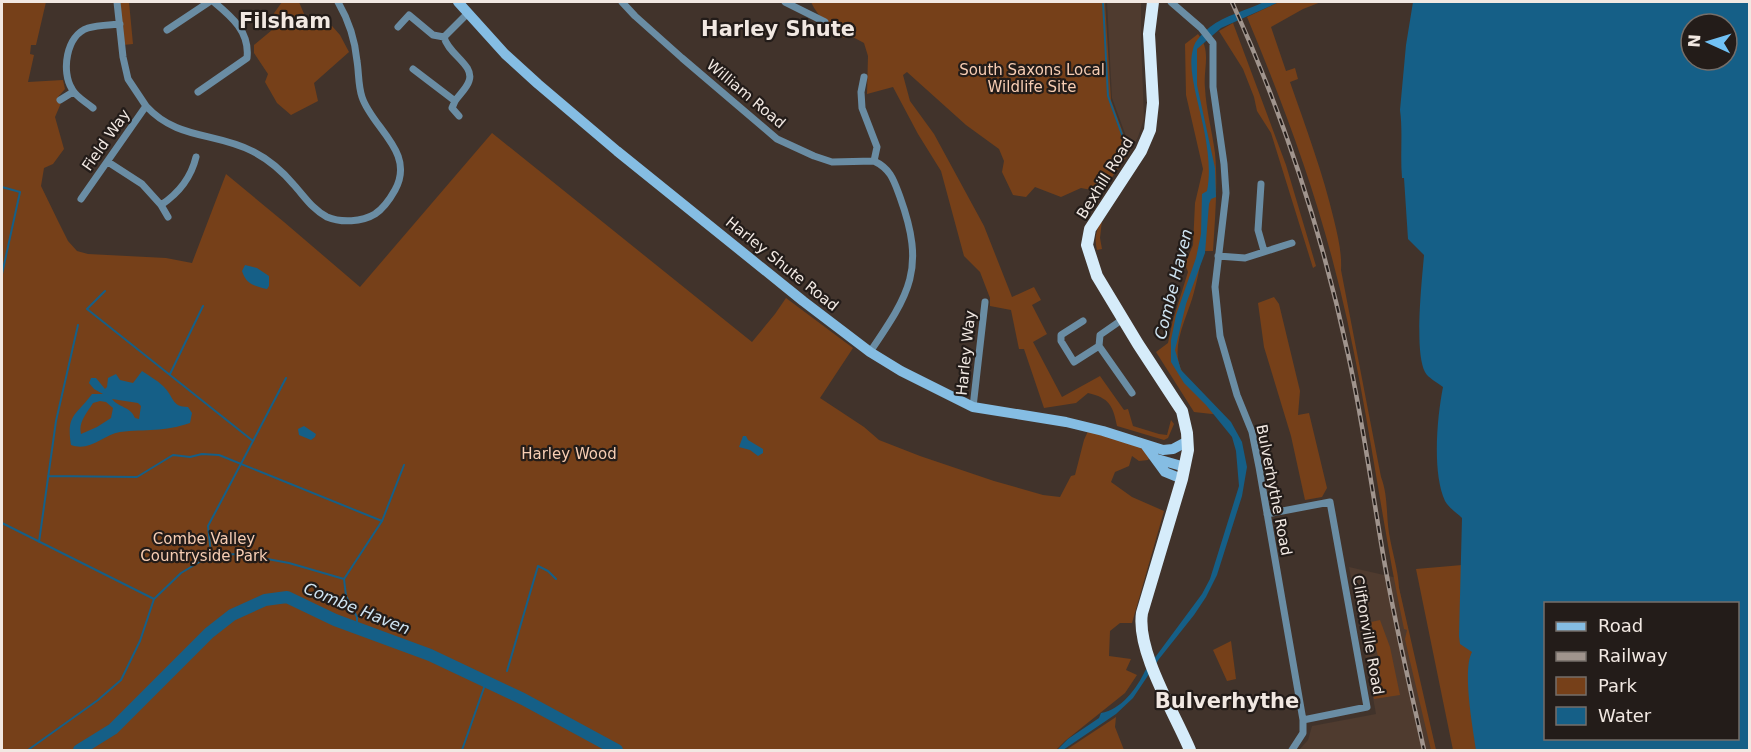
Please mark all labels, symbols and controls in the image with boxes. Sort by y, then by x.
district label: Filsham [239,9,331,33]
north arrow [1679,12,1739,72]
district label: Harley Shute [701,17,855,41]
text: N [1685,34,1704,48]
street label: William Road [703,56,789,132]
park label: South Saxons Local Wildlife Site [959,61,1105,96]
street label: Field Way [78,106,134,174]
street label: Bexhill Road [1073,134,1137,222]
street label: Harley Shute Road [722,213,842,315]
water label: Combe Haven [1151,227,1196,341]
street label: Harley Way [953,309,979,397]
street label: Bulverhythe Road [1252,423,1296,557]
park label: Harley Wood [521,445,617,463]
park label: Combe Valley Countryside Park [140,530,268,565]
street label: Cliftonville Road [1349,574,1387,696]
water label: Combe Haven [301,579,413,638]
legend [1544,602,1739,740]
text: Road [1598,615,1643,636]
text: Railway [1598,645,1668,666]
text: Park [1598,675,1637,696]
district label: Bulverhythe [1155,689,1299,713]
text: Water [1598,705,1652,726]

